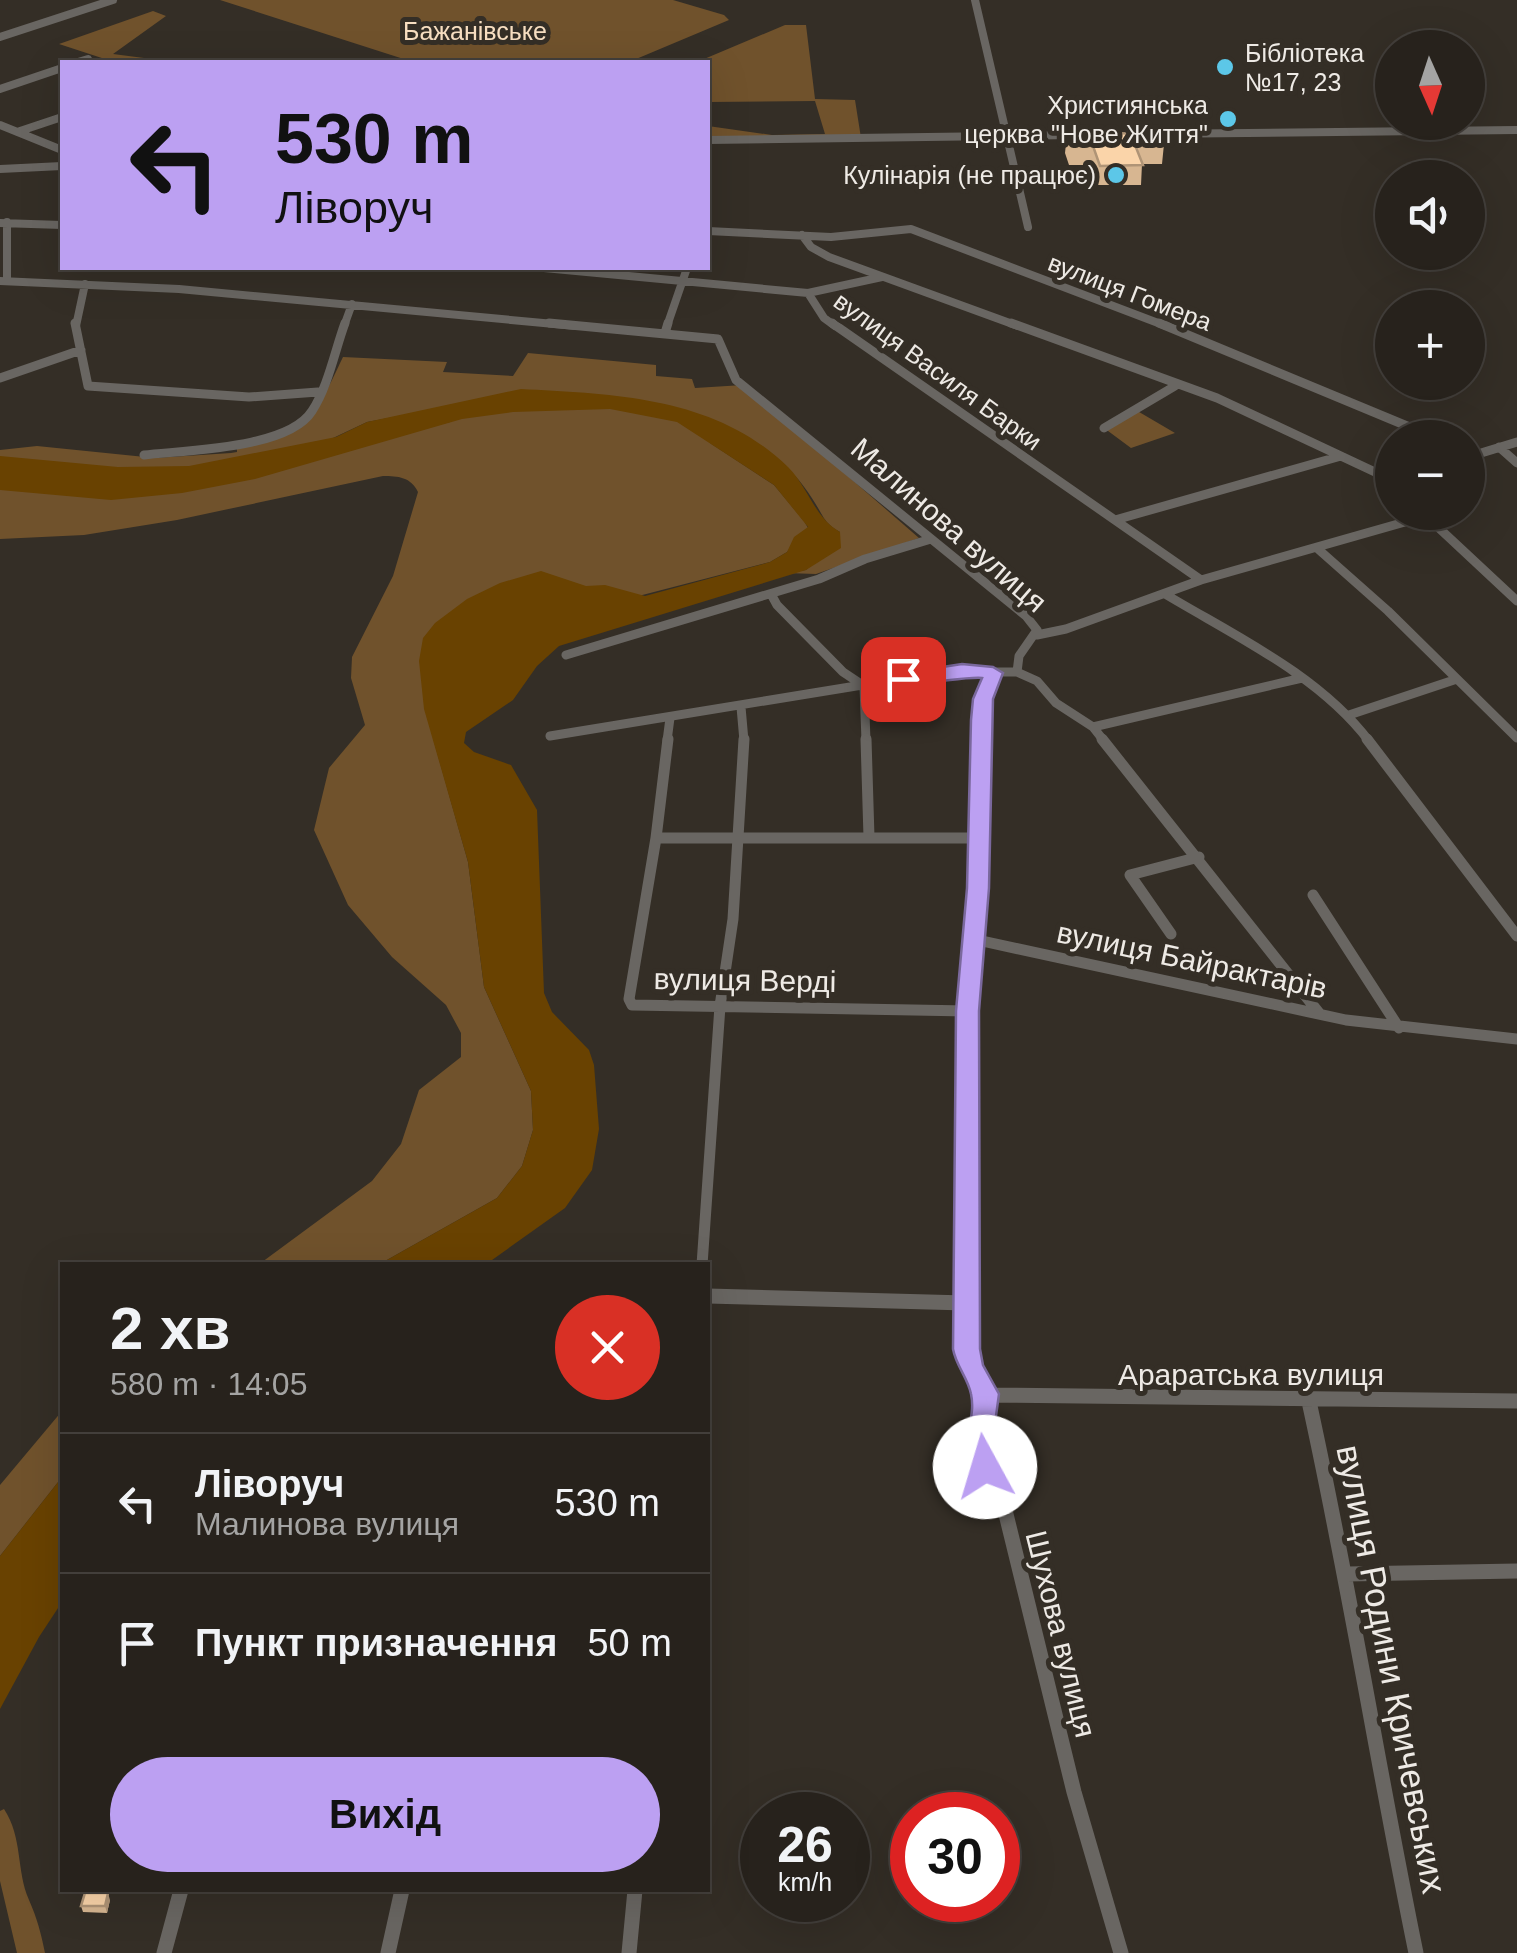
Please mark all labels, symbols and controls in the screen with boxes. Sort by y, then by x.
park label: Бажанівське [403,17,547,45]
north arrow [1375,30,1485,140]
map controls [1375,30,1485,530]
place label: Бібліотека №17, 23 [1245,39,1364,96]
marker: Бібліотека №17, 23 [1214,56,1236,78]
place label: Християнська церква "Нове Життя" [964,91,1208,148]
icon: left [110,100,240,230]
text: 530 m [275,100,473,178]
marker: Християнська церква "Нове Життя" [1217,108,1239,130]
button: sound [1375,160,1485,270]
place label: Кулінарія (не працює) [843,161,1096,189]
marker: Кулінарія (не працює) [1105,164,1127,186]
text: Ліворуч [275,182,433,233]
street label: вулиця Гомера [1044,248,1216,336]
street label: вулиця Василя Барки [829,286,1047,456]
button: + [1375,290,1485,400]
button: − [1375,420,1485,530]
street label: Малинова вулиця [845,431,1053,619]
pin [861,637,946,722]
icon: arrive [876,652,931,707]
street label: вулиця Байрактарів [1054,915,1330,1005]
street label: вулиця Верді [653,962,837,998]
text: 2 хв [110,1295,230,1362]
button: close [555,1295,660,1400]
street label: Араратська вулиця [1118,1358,1384,1391]
text: 580 m · 14:05 [110,1366,307,1402]
position arrow [933,1415,1037,1519]
street label: вулиця Родини Кричевських [1329,1442,1455,1897]
text: Ліворуч [195,1463,344,1505]
icon: left [110,1476,165,1531]
text: 530 m [554,1482,660,1524]
text: Малинова вулиця [195,1506,459,1542]
street label: Шухова вулиця [1019,1527,1103,1741]
icon: arrive [110,1616,165,1671]
text: Пункт призначення [195,1622,557,1664]
text: 50 m [587,1622,672,1664]
button: Вихід [110,1757,660,1872]
speed limit sign: 30 [890,1792,1020,1922]
text: 26 [777,1817,833,1873]
text: km/h [778,1868,832,1896]

